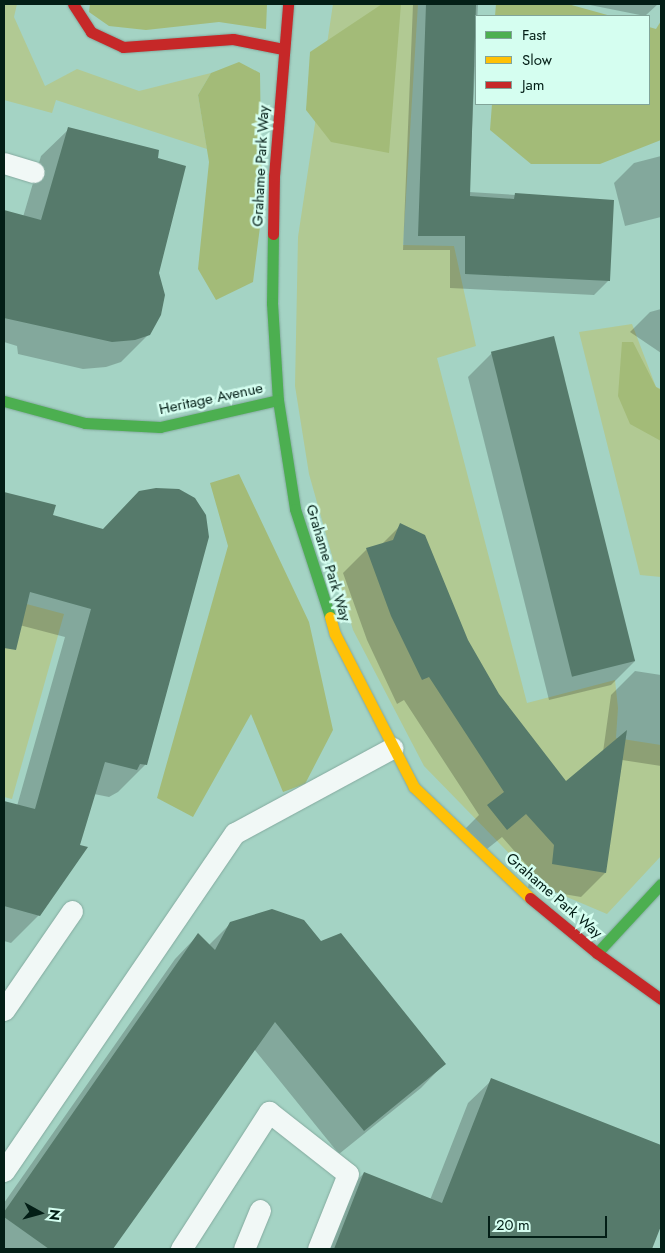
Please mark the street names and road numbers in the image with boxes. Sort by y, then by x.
street label: Grahame Park Way [249,105,273,227]
street label: Heritage Avenue [157,379,265,419]
street label: Grahame Park Way [302,502,354,624]
street label: Grahame Park Way [502,849,606,943]

